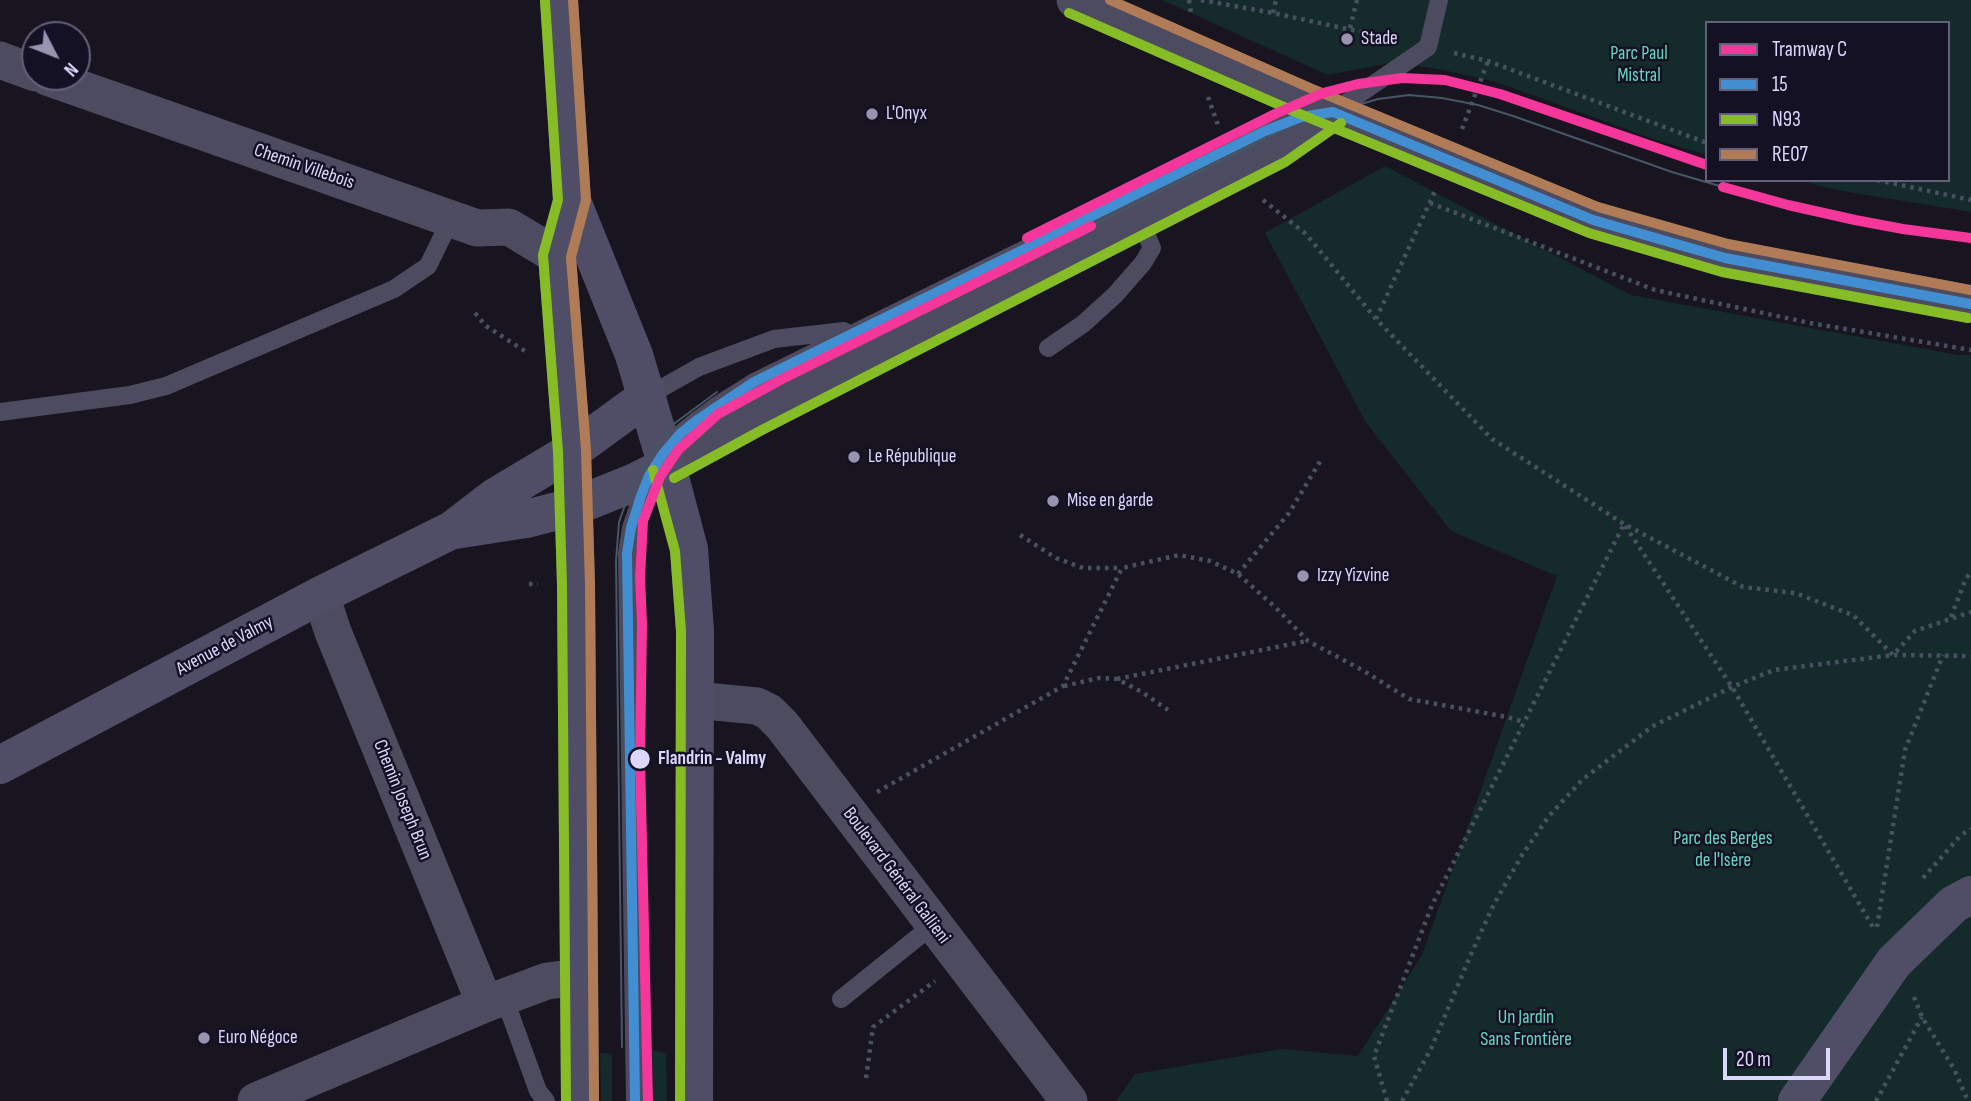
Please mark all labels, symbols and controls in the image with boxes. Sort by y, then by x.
north arrow [21,21,91,91]
legend [1705,21,1950,182]
place label: Stade [1361,28,1398,50]
marker: Stade [1339,31,1355,47]
text: Tramway C [1772,37,1847,62]
park label: Parc Paul Mistral [1610,43,1668,87]
text: N [59,58,82,81]
text: 15 [1772,72,1788,97]
place label: L'Onyx [886,103,927,125]
marker: L'Onyx [864,106,880,122]
text: N93 [1772,107,1801,132]
street label: Chemin Villebois [251,139,357,195]
text: RE07 [1772,142,1808,167]
place label: Le République [868,446,956,468]
marker: Le République [846,449,862,465]
place label: Mise en garde [1067,490,1153,512]
marker: Mise en garde [1045,493,1061,509]
place label: Izzy Yizvine [1317,565,1389,587]
marker: Izzy Yizvine [1295,568,1311,584]
street label: Avenue de Valmy [173,611,277,681]
street label: Chemin Joseph Brun [368,737,436,863]
marker: Flandrin - Valmy [628,747,652,771]
place label: Flandrin - Valmy [658,748,766,770]
street label: Boulevard Général Gallieni [837,803,955,949]
park label: Parc des Berges de l'Isère [1673,828,1773,872]
park label: Un Jardin Sans Frontière [1480,1007,1572,1051]
place label: Euro Négoce [218,1027,298,1049]
marker: Euro Négoce [196,1030,212,1046]
scale bar [1726,1034,1833,1078]
text: 20 m [1736,1047,1771,1072]

